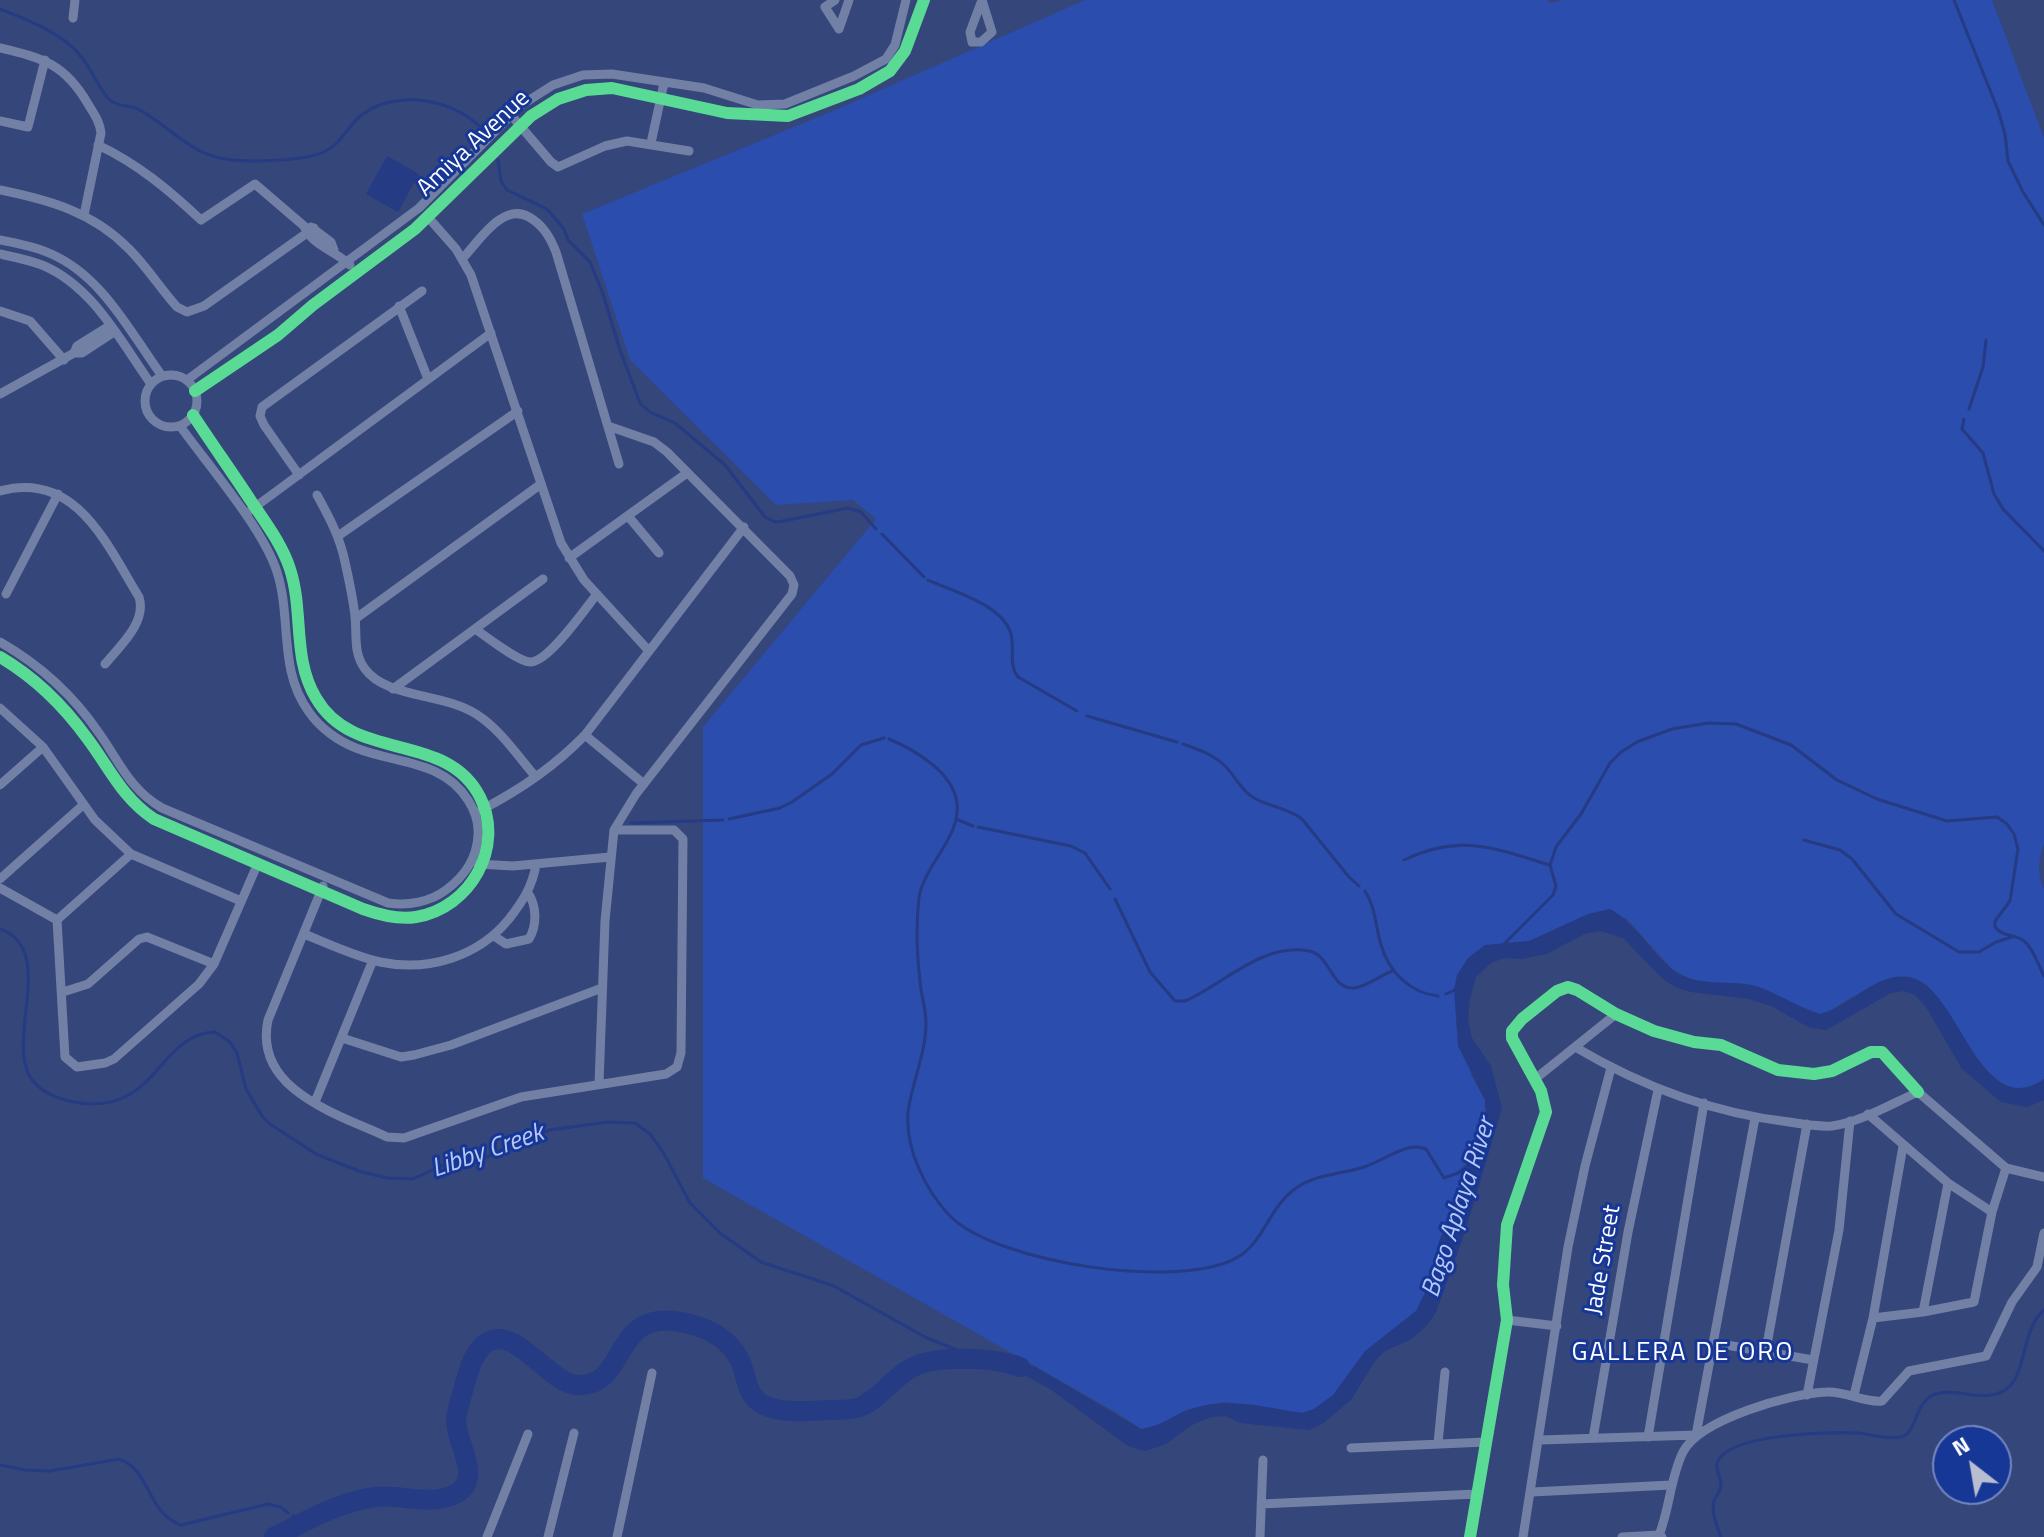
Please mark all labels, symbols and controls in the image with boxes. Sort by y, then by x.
street label: Amiya Avenue [412,85,536,203]
water label: Bago Aplaya River [1416,1114,1504,1302]
water label: Libby Creek [428,1118,548,1186]
street label: Jade Street [1580,1203,1628,1317]
district label: GALLERA DE ORO [1571,1338,1795,1370]
north arrow [1932,1425,2012,1505]
text: N [1945,1428,1976,1465]

